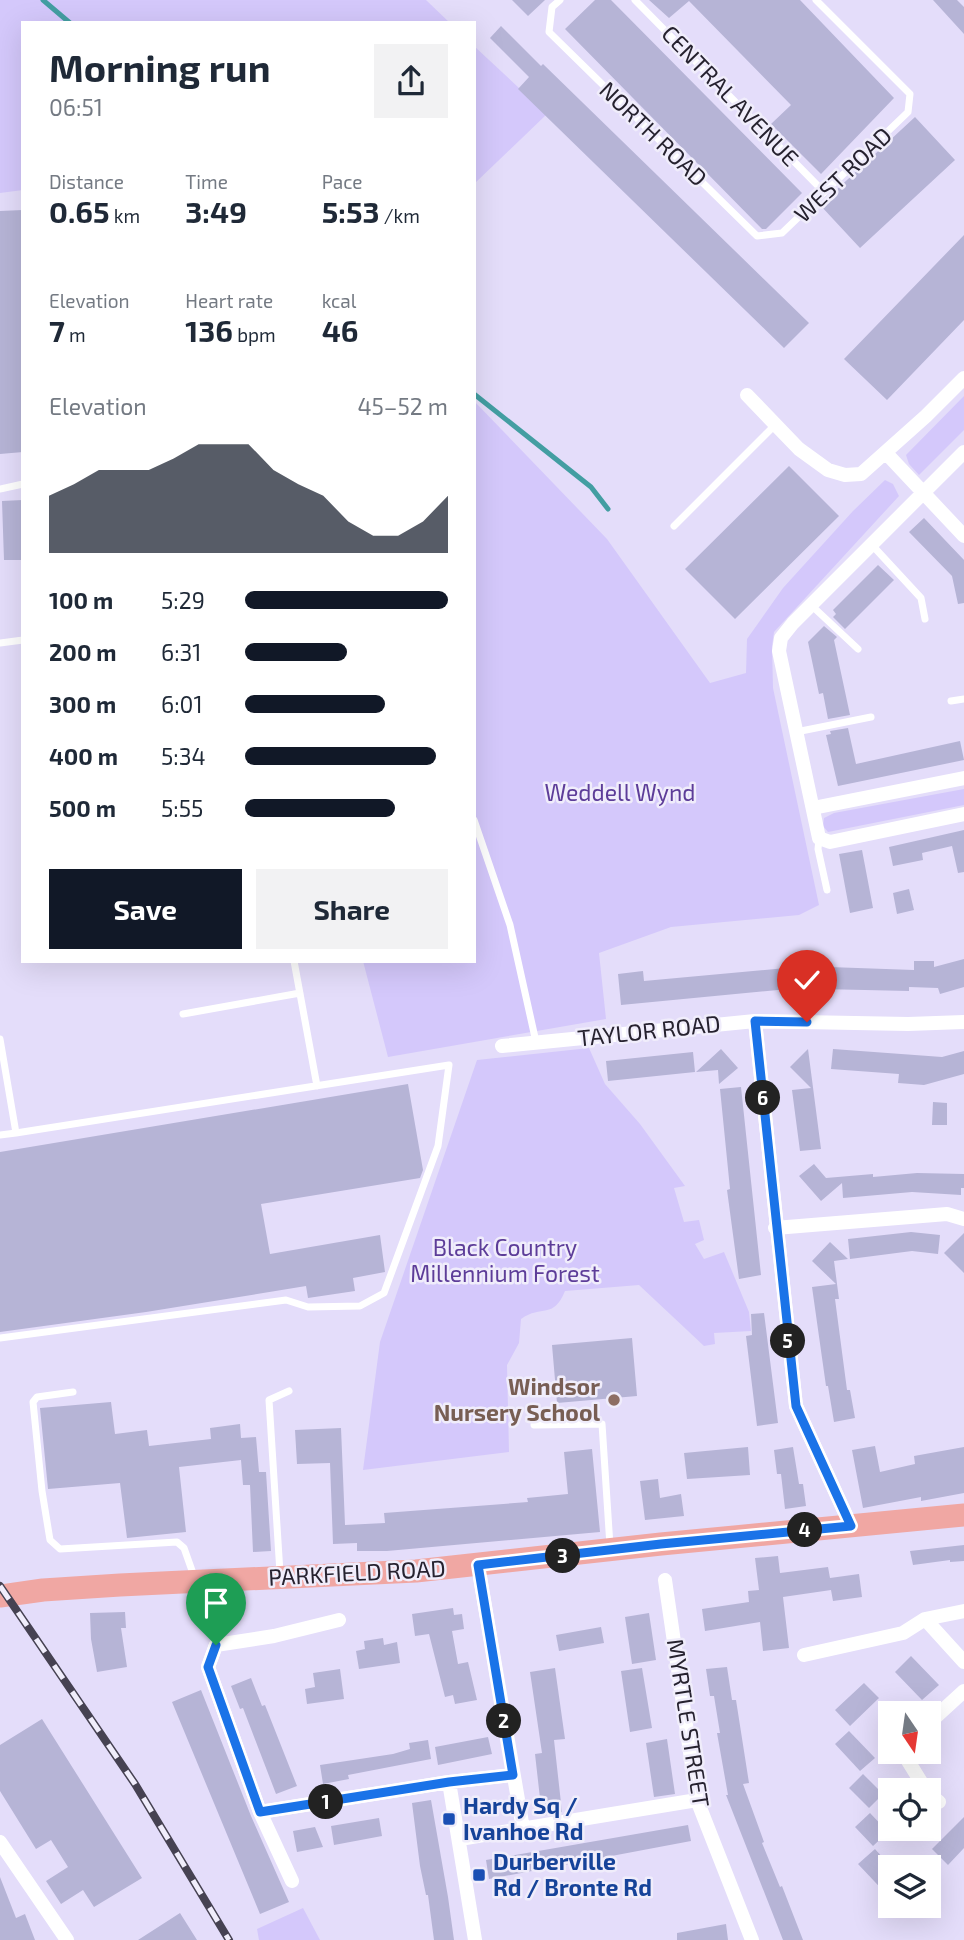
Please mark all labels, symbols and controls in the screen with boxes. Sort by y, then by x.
street label: CENTRAL AVENUE [656,19,805,171]
text: Morning run [49,44,270,90]
button: share [374,44,448,118]
street label: NORTH ROAD [594,75,713,191]
text: 06:51 [49,93,103,121]
street label: WEST ROAD [788,121,897,228]
text: Distance [49,170,124,193]
text: Time [185,170,228,193]
text: Pace [322,170,363,193]
text: 0.65 [49,193,110,229]
text: 3:49 [185,193,247,229]
text: 5:53 [322,193,380,229]
text: km [110,204,140,227]
text: /km [380,204,420,227]
text: Elevation [49,289,130,312]
text: Heart rate [185,289,273,312]
text: kcal [322,289,356,312]
text: 7 [49,312,65,348]
text: 136 [185,312,233,348]
text: 46 [322,312,358,348]
text: m [65,323,86,346]
text: bpm [233,323,276,346]
text: Elevation [49,392,147,420]
text: 45–52 m [357,392,448,420]
text: 100 m [49,586,113,614]
text: 5:29 [161,586,205,614]
text: 200 m [49,638,117,666]
text: 6:31 [161,638,202,666]
text: 300 m [49,690,116,718]
text: 6:01 [161,690,203,718]
text: 400 m [49,742,118,770]
text: 5:34 [161,742,206,770]
park label: Weddell Wynd [545,778,695,806]
text: 500 m [49,794,116,822]
text: 5:55 [161,794,203,822]
button: Save [49,869,242,949]
button: Share [256,869,448,949]
pin [777,950,837,1022]
icon: check [788,961,826,999]
street label: TAYLOR ROAD [576,1009,722,1051]
pin: 6 [746,1080,780,1116]
text: 6 [757,1086,768,1109]
park label: Black Country Millennium Forest [410,1233,600,1287]
pin: 5 [770,1324,806,1358]
text: 5 [782,1329,793,1352]
place label: Windsor Nursery School [434,1372,600,1426]
marker: Windsor Nursery School [606,1392,622,1408]
pin: 4 [788,1512,822,1548]
text: 4 [798,1518,811,1541]
pin: 3 [546,1538,580,1574]
text: 3 [557,1544,568,1567]
street label: PARKFIELD ROAD [268,1553,446,1591]
pin [186,1573,246,1645]
icon: arrive [197,1584,235,1622]
street label: MYRTLE STREET [662,1637,716,1809]
north arrow [878,1701,942,1764]
map controls [878,1701,941,1918]
pin: 2 [486,1704,522,1738]
text: 2 [498,1709,509,1732]
button: locate [878,1778,941,1841]
pin: 1 [308,1784,344,1820]
text: 1 [321,1790,330,1813]
place label: Hardy Sq / Ivanhoe Rd [463,1791,583,1845]
marker: Hardy Sq / Ivanhoe Rd [441,1811,457,1827]
place label: Durberville Rd / Bronte Rd [493,1847,652,1901]
button: layers [878,1855,941,1918]
marker: Durberville Rd / Bronte Rd [471,1867,487,1883]

